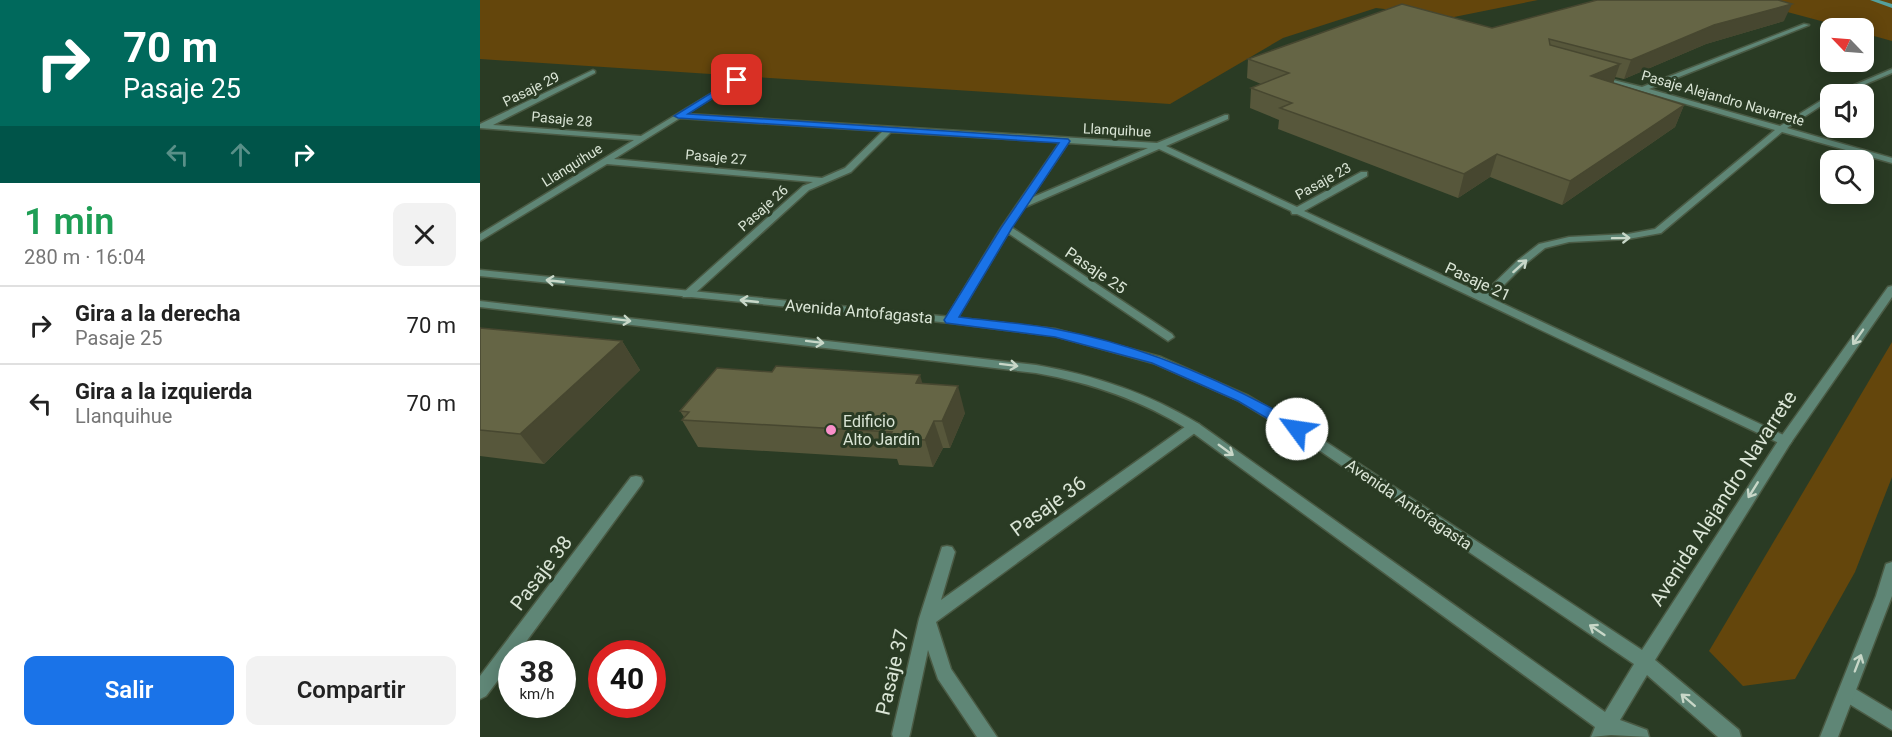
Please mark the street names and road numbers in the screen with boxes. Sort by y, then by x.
street label: Pasaje Alejandro Navarrete [1640,67,1806,129]
street label: Pasaje 29 [500,68,562,110]
street label: Pasaje 28 [531,108,593,130]
street label: Llanquihue [1083,120,1151,140]
street label: Llanquihue [539,140,605,190]
street label: Pasaje 27 [685,146,747,168]
street label: Pasaje 23 [1292,159,1354,203]
street label: Pasaje 26 [735,181,791,234]
street label: Pasaje 25 [1061,243,1130,298]
street label: Pasaje 21 [1442,258,1513,305]
street label: Avenida Antofagasta [784,296,934,327]
street label: Avenida Alejandro Navarrete [1644,386,1802,610]
street label: Avenida Antofagasta [1342,455,1475,554]
street label: Pasaje 36 [1006,471,1090,541]
street label: Pasaje 38 [505,531,577,615]
street label: Pasaje 37 [870,627,914,717]

